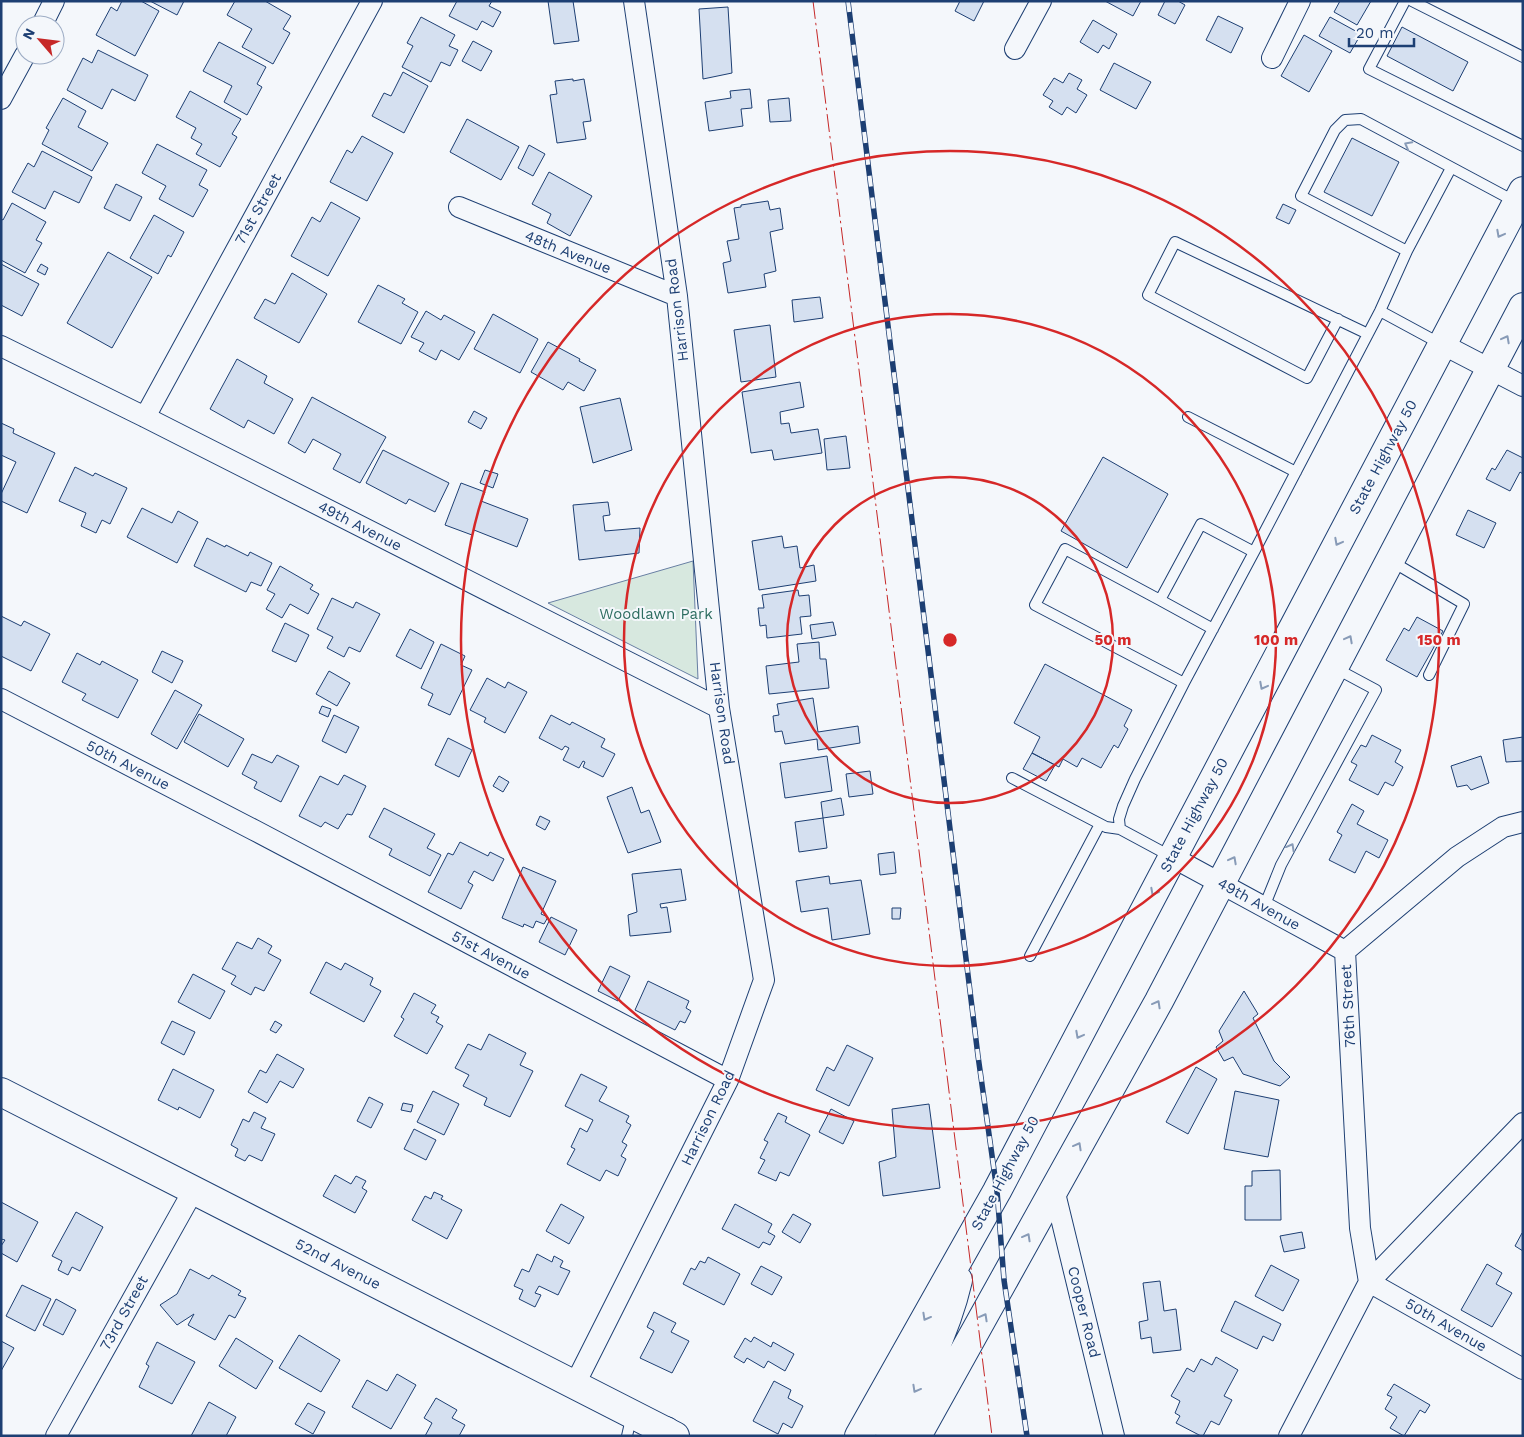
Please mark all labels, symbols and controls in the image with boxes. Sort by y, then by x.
north arrow [15,15,65,65]
scale bar [1349,15,1414,47]
text: 20 m [1356,24,1394,42]
text: N [19,26,38,42]
one-way arrow [1404,141,1413,151]
street label: 71st Street [231,170,285,248]
street label: 48th Avenue [522,227,614,277]
one-way arrow [1496,229,1506,238]
street label: Harrison Road [662,258,692,362]
one-way arrow [1500,335,1510,344]
street label: State Highway 50 [1345,397,1421,517]
street label: 49th Avenue [315,497,405,555]
one-way arrow [1334,537,1344,546]
park label: Woodlawn Park [599,605,713,623]
centre of rings [941,631,959,649]
text: 50 m [1095,631,1131,649]
text: 100 m [1254,631,1298,649]
text: 150 m [1417,631,1461,649]
one-way arrow [1343,635,1353,644]
street label: Harrison Road [706,660,738,766]
one-way arrow [1259,681,1269,690]
street label: 50th Avenue [83,736,173,794]
street label: State Highway 50 [1156,755,1232,875]
one-way arrow [1285,843,1295,852]
one-way arrow [1226,856,1236,865]
street label: 49th Avenue [1215,874,1303,934]
one-way arrow [1150,886,1160,895]
street label: 51st Avenue [449,927,533,983]
street label: 76th Street [1337,963,1359,1048]
one-way arrow [1151,1000,1161,1009]
one-way arrow [1075,1030,1085,1039]
street label: Harrison Road [677,1068,739,1168]
street label: State Highway 50 [967,1113,1043,1233]
one-way arrow [1071,1142,1081,1151]
one-way arrow [1021,1234,1031,1243]
street label: 52nd Avenue [292,1235,384,1293]
street label: Cooper Road [1064,1264,1104,1360]
street label: 73rd Street [96,1272,152,1354]
street label: 50th Avenue [1402,1294,1490,1356]
one-way arrow [922,1312,932,1321]
one-way arrow [977,1313,987,1322]
one-way arrow [912,1383,922,1392]

